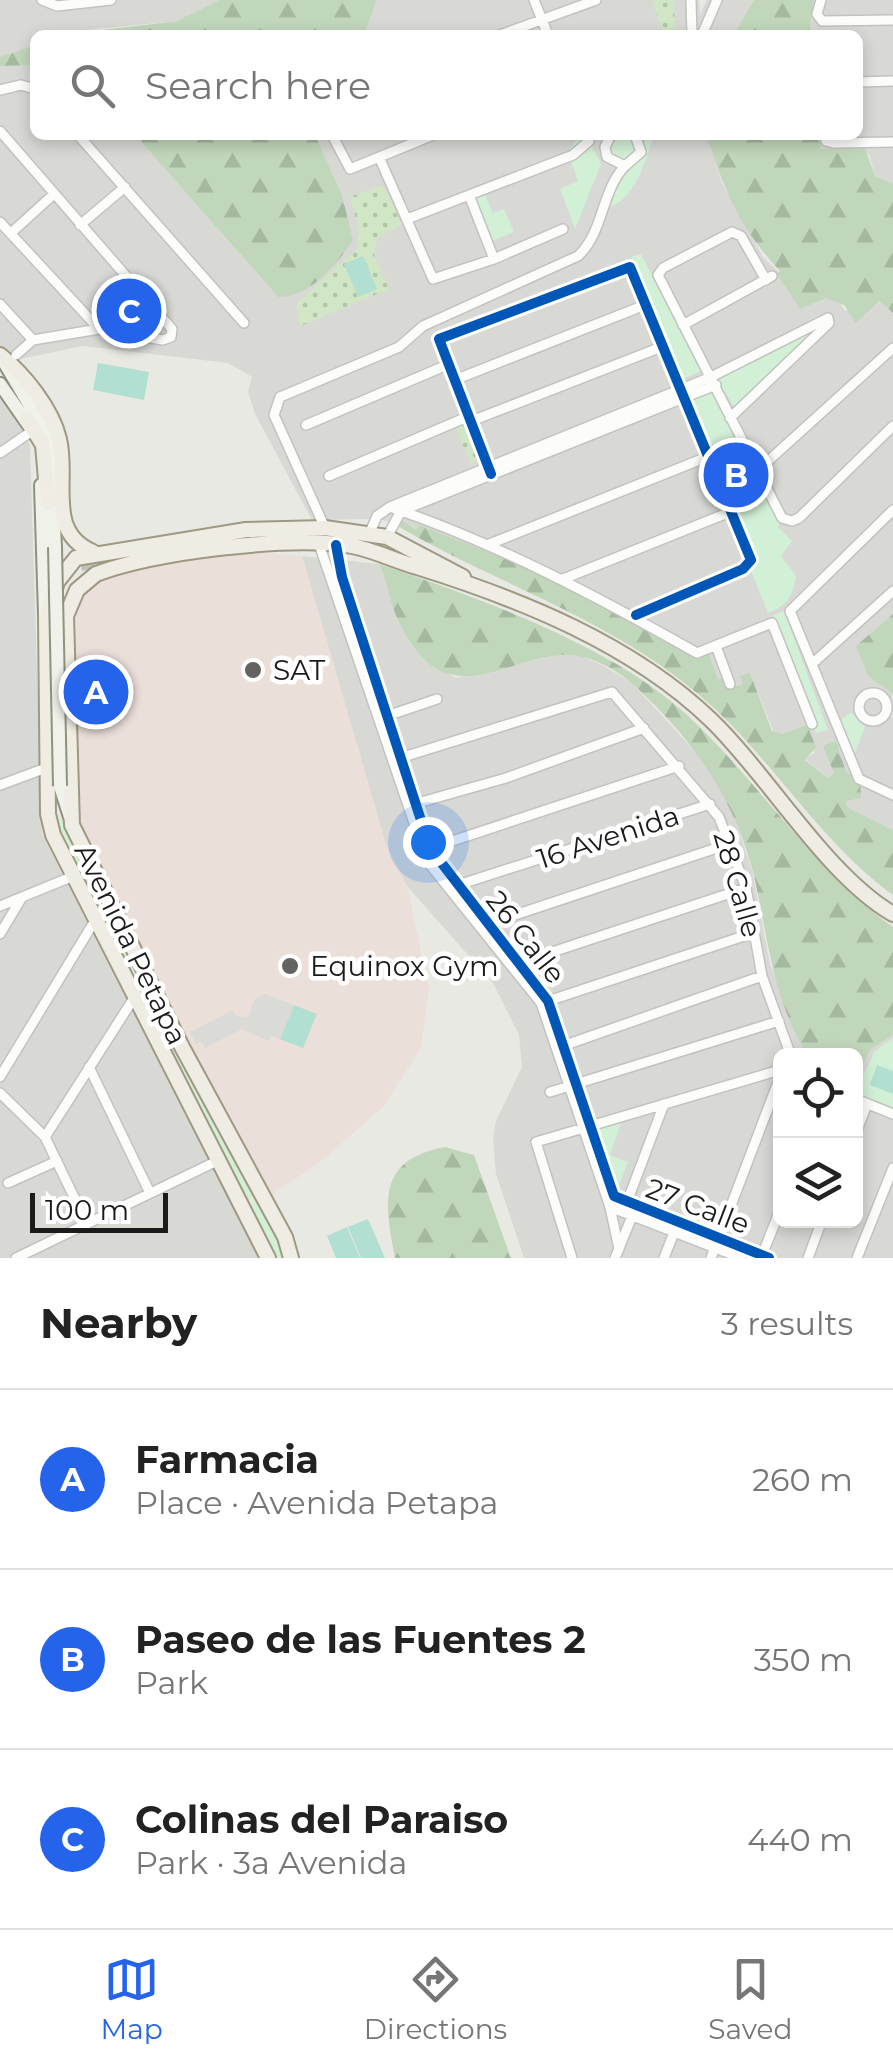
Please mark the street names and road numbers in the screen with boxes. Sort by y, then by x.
street label: 16 Avenida [533,798,683,876]
street label: 28 Calle [707,827,769,941]
street label: Avenida Petapa [68,838,194,1050]
street label: 26 Calle [479,884,573,990]
street label: 27 Calle [642,1171,754,1241]

